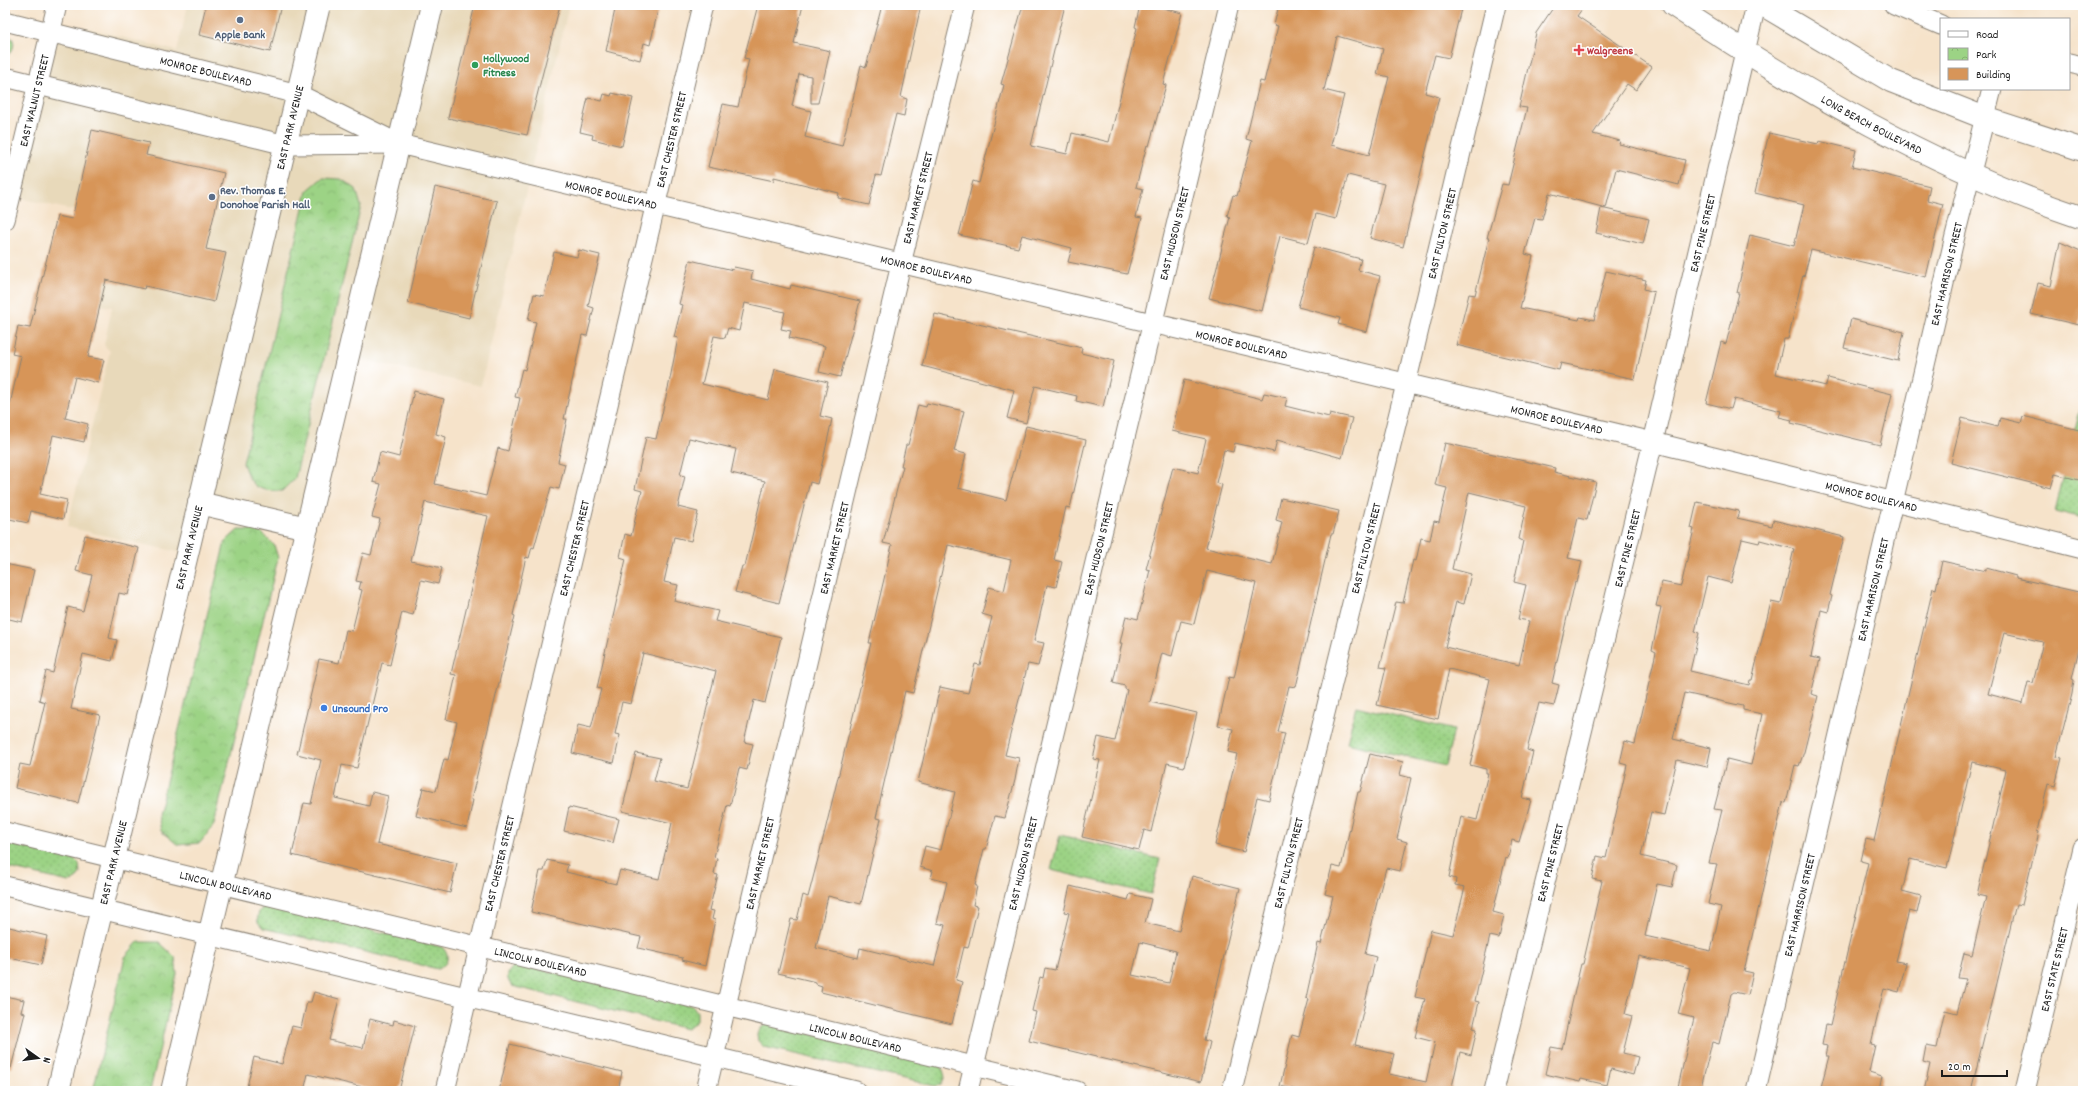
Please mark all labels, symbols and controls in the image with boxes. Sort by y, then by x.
marker: Apple Bank [235,15,245,25]
legend [1940,18,2070,90]
place label: Apple Bank [215,27,265,44]
text: Road [1976,27,1998,44]
place label: Walgreens [1587,43,1633,60]
marker: Walgreens [1574,45,1584,55]
text: Park [1976,47,1997,64]
place label: Hollywood Fitness [483,51,529,82]
street label: EAST WALNUT STREET [16,53,55,149]
street label: MONROE BOULEVARD [158,53,253,92]
marker: Hollywood Fitness [470,60,480,70]
text: Building [1976,67,2011,84]
street label: EAST PARK AVENUE [273,83,309,172]
street label: EAST CHESTER STREET [653,90,692,190]
street label: LONG BEACH BOULEVARD [1817,92,1924,160]
street label: EAST MARKET STREET [899,150,938,246]
street label: MONROE BOULEVARD [563,177,658,215]
place label: Rev. Thomas E. Donohoe Parish Hall [220,183,310,214]
street label: EAST HUDSON STREET [1156,185,1195,282]
street label: EAST FULTON STREET [1424,186,1462,281]
marker: Rev. Thomas E. Donohoe Parish Hall [207,192,217,202]
street label: EAST PINE STREET [1686,192,1721,274]
street label: EAST HARRISON STREET [1927,221,1968,328]
street label: MONROE BOULEVARD [878,252,974,290]
street label: MONROE BOULEVARD [1193,327,1289,365]
street label: MONROE BOULEVARD [1509,401,1604,440]
street label: MONROE BOULEVARD [1823,478,1919,517]
street label: EAST CHESTER STREET [556,498,595,598]
street label: EAST MARKET STREET [816,500,855,596]
street label: EAST HUDSON STREET [1080,500,1119,597]
street label: EAST FULTON STREET [1348,501,1386,596]
street label: EAST PARK AVENUE [172,503,209,592]
street label: EAST PINE STREET [1611,507,1646,589]
street label: EAST HARRISON STREET [1854,536,1894,643]
place label: Unsound Pro [332,701,389,718]
marker: Unsound Pro [319,703,329,713]
street label: EAST CHESTER STREET [481,814,520,913]
street label: EAST MARKET STREET [742,815,780,912]
street label: EAST HUDSON STREET [1005,815,1044,912]
street label: EAST FULTON STREET [1270,816,1309,910]
street label: EAST PARK AVENUE [96,819,133,907]
street label: EAST PINE STREET [1534,822,1569,904]
street label: EAST HARRISON STREET [1781,852,1821,959]
street label: LINCOLN BOULEVARD [178,867,273,906]
street label: EAST STATE STREET [2037,926,2074,1014]
street label: LINCOLN BOULEVARD [492,944,588,982]
street label: LINCOLN BOULEVARD [807,1020,903,1058]
north arrow [18,1038,58,1078]
scale bar [1942,1052,2007,1078]
text: N [37,1055,54,1065]
text: 20 m [1948,1059,1971,1076]

